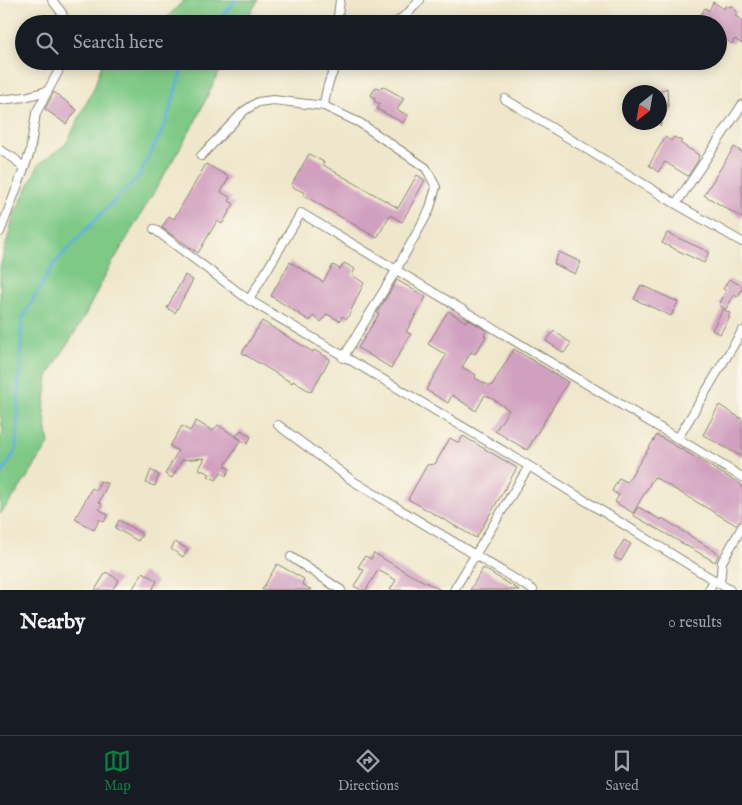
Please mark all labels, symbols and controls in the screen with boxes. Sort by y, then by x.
search box [15,15,727,70]
icon: search [33,29,61,57]
text: Search here [73,31,164,55]
north arrow [622,85,667,130]
text: Nearby [20,609,85,636]
text: 0 results [668,613,722,633]
tab: Map [103,747,131,795]
tab: Directions [338,747,399,795]
tab: Saved [606,747,639,795]

